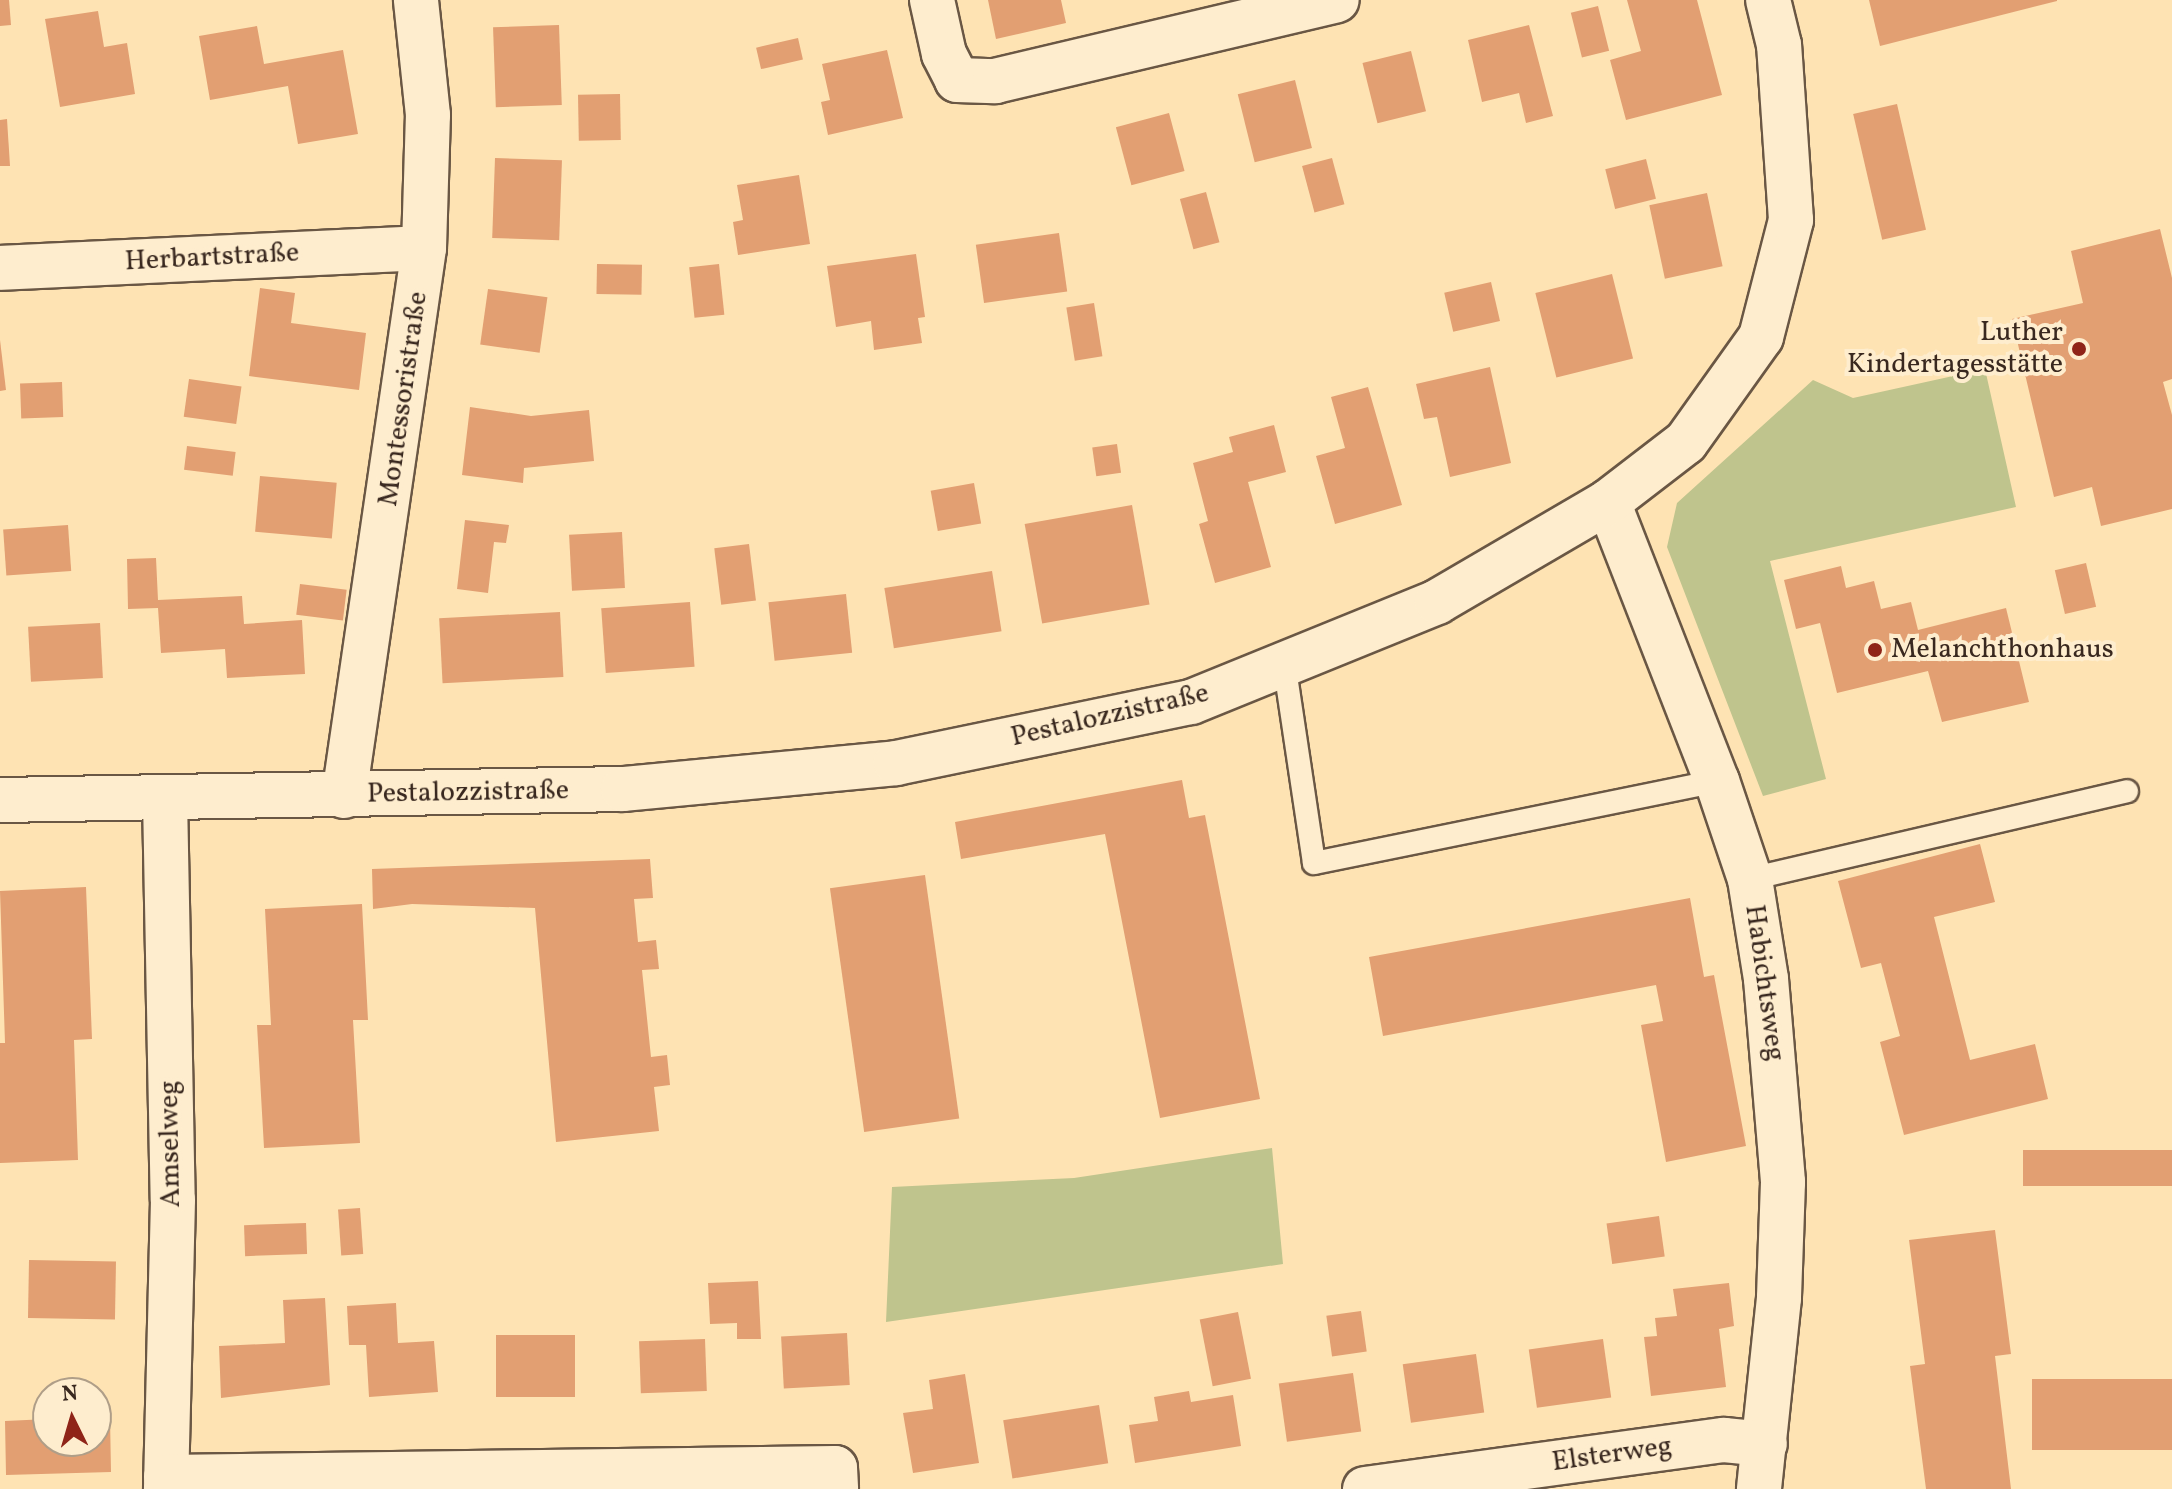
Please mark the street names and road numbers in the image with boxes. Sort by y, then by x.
street label: Herbartstraße [124,237,300,279]
street label: Montessoristraße [372,289,436,509]
street label: Pestalozzistraße [1008,677,1212,755]
street label: Pestalozzistraße [367,774,569,812]
street label: Habichtsweg [1736,903,1792,1063]
street label: Amselweg [153,1080,189,1208]
street label: Elsterweg [1550,1430,1674,1480]

